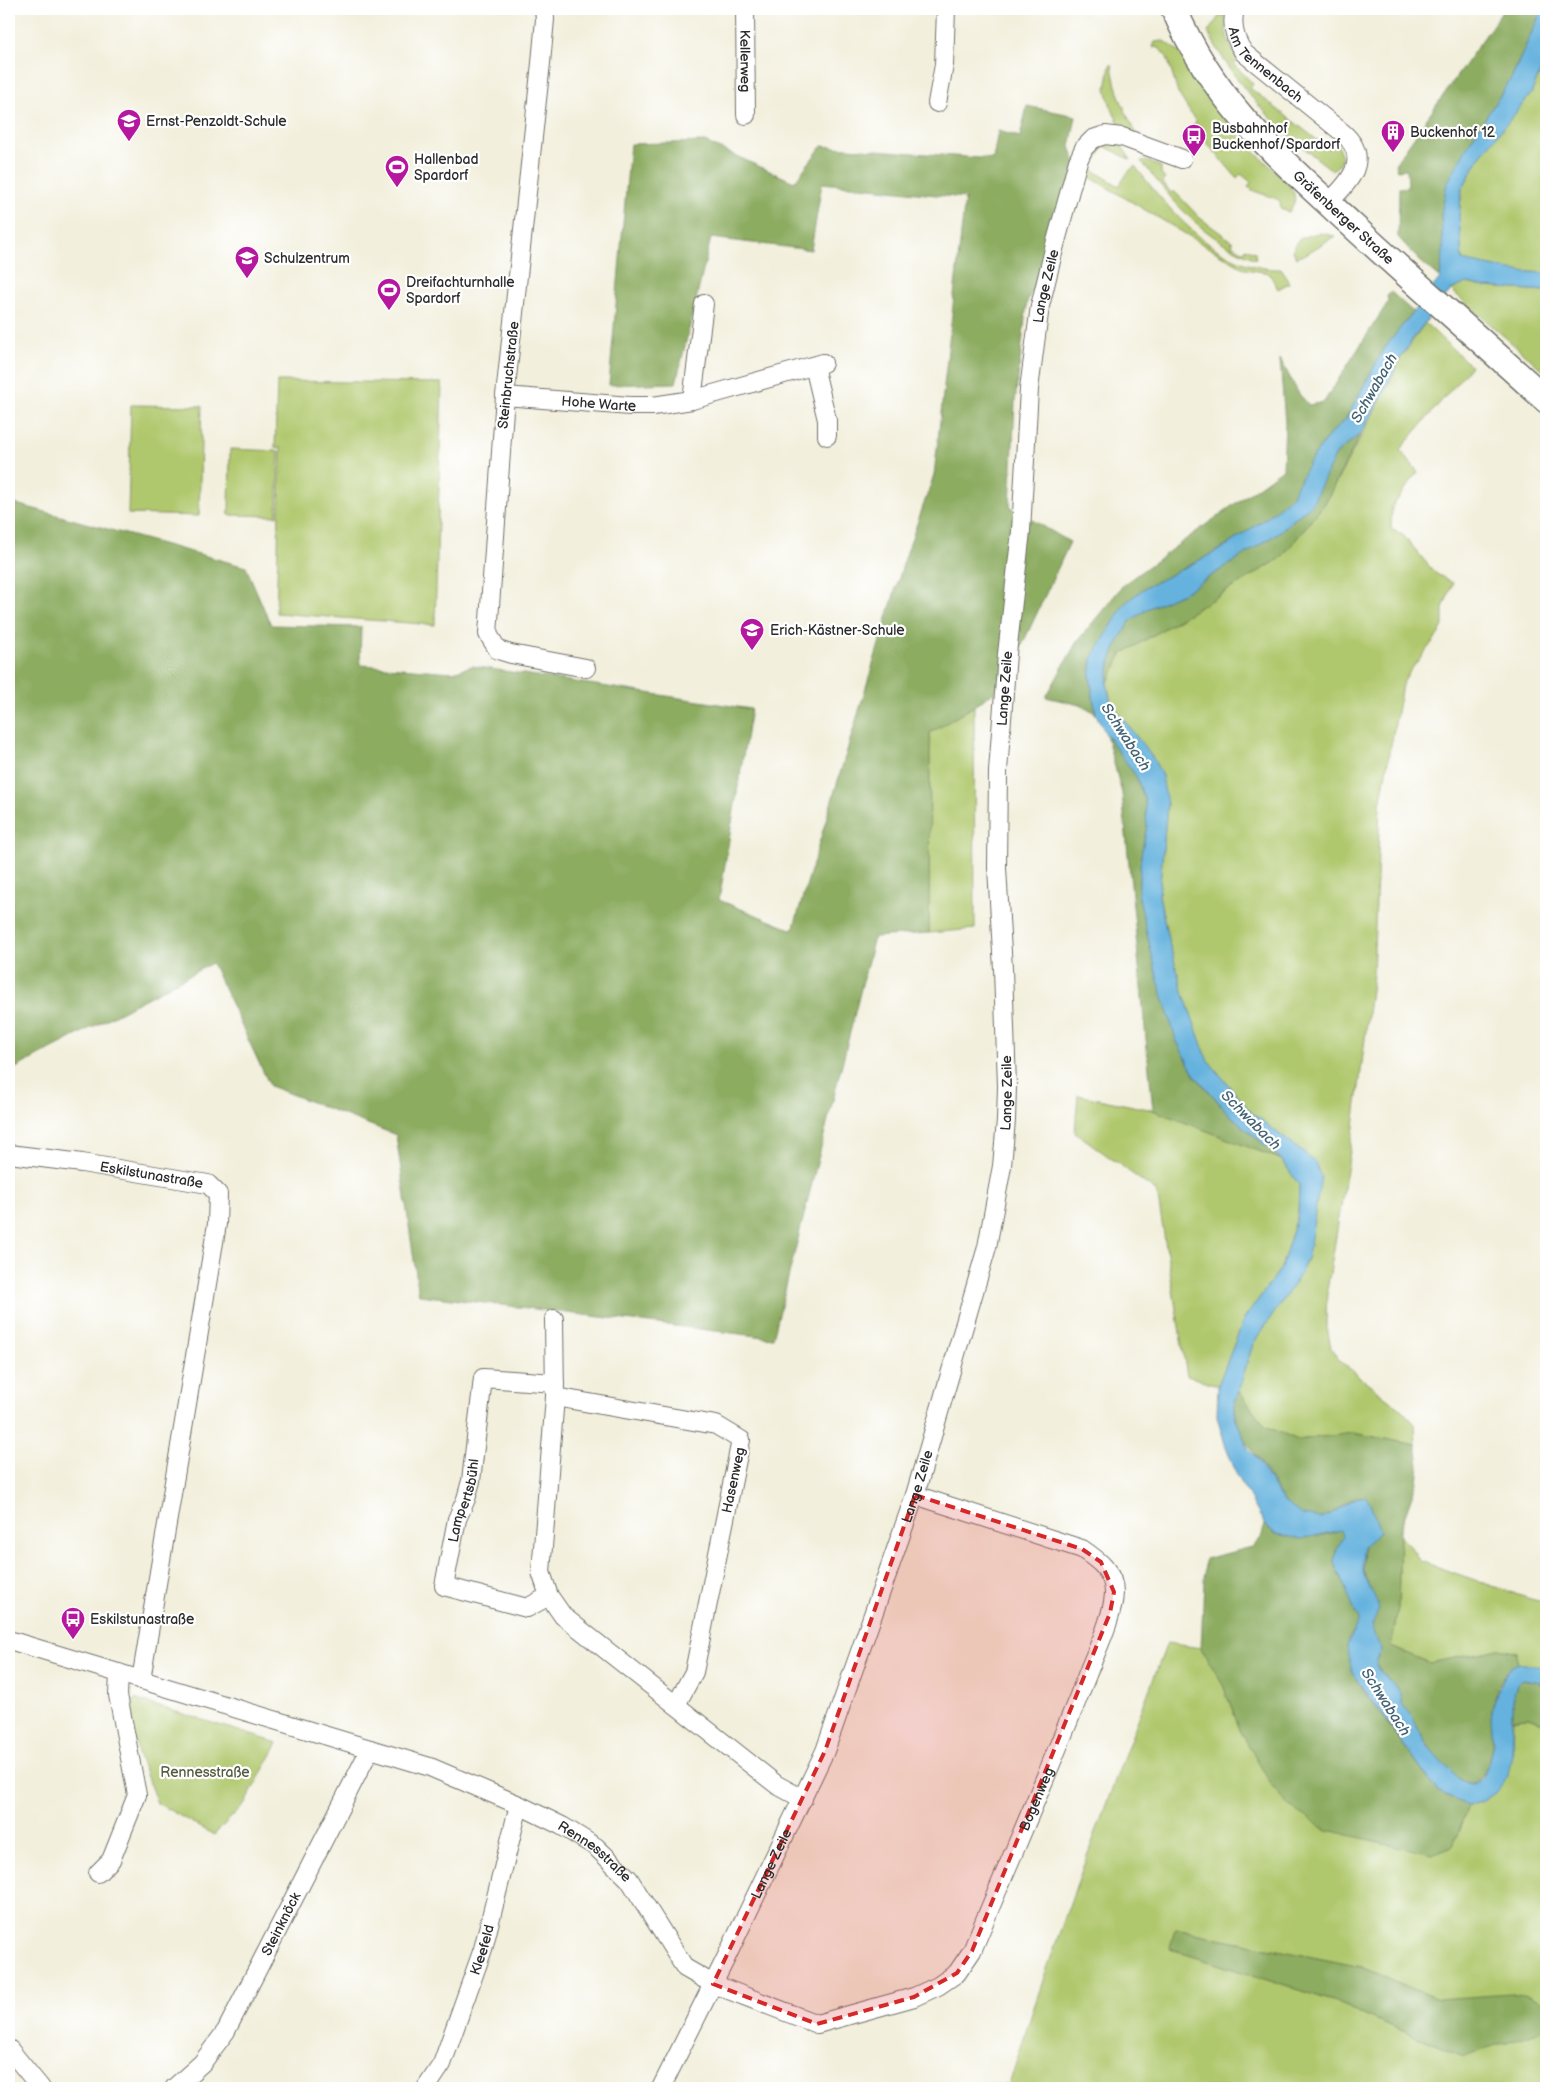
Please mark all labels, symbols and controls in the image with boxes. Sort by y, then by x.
street label: Am Tennenbach [1224,25,1306,106]
street label: Kellerweg [736,30,754,92]
school or university icon: Ernst-Penzoldt-Schule [116,108,142,142]
place label: Ernst-Penzoldt-Schule [146,113,287,130]
building icon: Buckenhof 12 [1380,119,1406,153]
place label: Busbahnhof Buckenhof/Spardorf [1212,120,1341,153]
bus stop icon: Busbahnhof Buckenhof/Spardorf [1181,123,1207,157]
place label: Buckenhof 12 [1410,124,1496,141]
place label: Hallenbad Spardorf [414,151,478,184]
sports icon: Hallenbad Spardorf [384,154,410,188]
street label: Gräfenberger Straße [1289,167,1397,268]
school or university icon: Schulzentrum [234,245,260,279]
street label: Lange Zeile [1030,247,1063,324]
place label: Schulzentrum [264,250,350,267]
place label: Dreifachturnhalle Spardorf [406,274,515,307]
sports icon: Dreifachturnhalle Spardorf [376,277,402,311]
street label: Steinbruchstraße [494,320,523,430]
water label: Schwabach [1347,350,1402,426]
street label: Hohe Warte [561,393,636,415]
school or university icon: Erich-Kästner-Schule [739,617,765,651]
place label: Erich-Kästner-Schule [770,622,905,639]
street label: Lange Zeile [993,650,1016,727]
water label: Schwabach [1097,700,1155,775]
street label: Lange Zeile [997,1055,1016,1131]
water label: Schwabach [1217,1086,1285,1154]
street label: Eskilstunastraße [99,1158,204,1192]
street label: Hasenweg [718,1446,749,1515]
street label: Lange Zeile [898,1448,937,1525]
street label: Lampertsbühl [445,1458,483,1544]
bus stop icon: Eskilstunastraße [60,1606,86,1640]
place label: Eskilstunastraße [90,1611,194,1628]
water label: Schwabach [1357,1665,1415,1740]
park label: Rennesstraße [160,1764,250,1781]
street label: Bogenweg [1016,1765,1058,1834]
street label: Rennesstraße [555,1818,635,1886]
street label: Lange Zeile [748,1826,795,1901]
street label: Steinknöck [258,1889,305,1958]
street label: Kleefeld [466,1923,498,1977]

